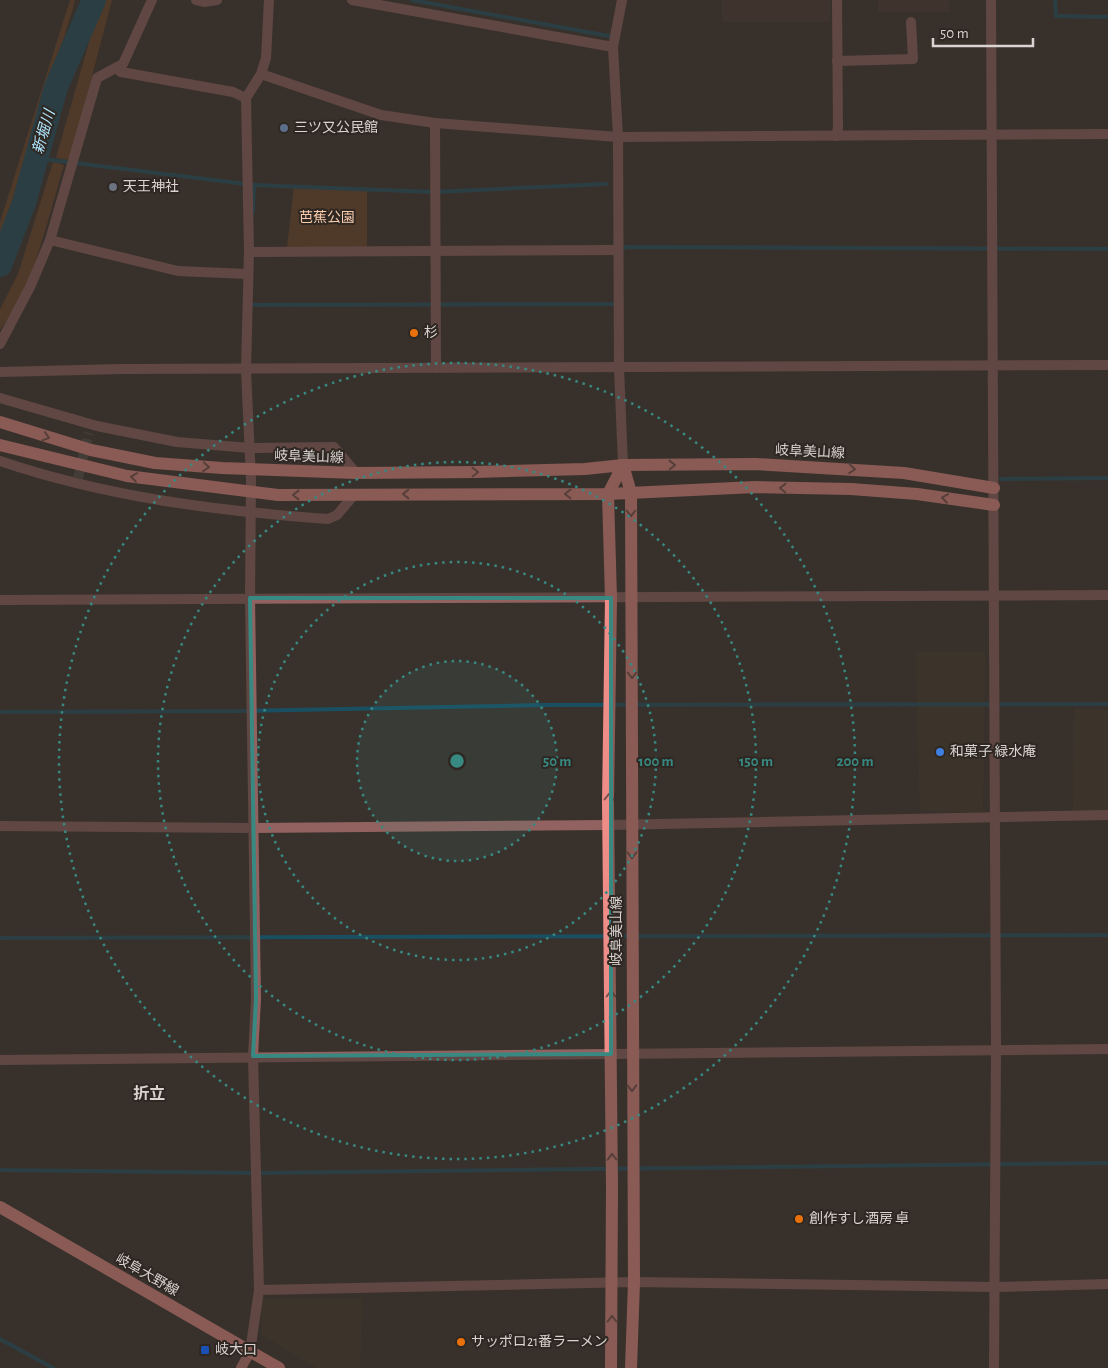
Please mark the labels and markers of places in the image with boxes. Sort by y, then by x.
place label: 三ツ又公民館 [294,120,378,135]
marker: 三ツ又公民館 [278,122,290,134]
place label: 天王神社 [123,179,179,194]
marker: 天王神社 [107,181,119,193]
place label: 杉 [424,325,438,340]
marker: 杉 [408,327,420,339]
place label: 和菓子 緑水庵 [950,744,1036,759]
marker: 和菓子 緑水庵 [934,746,946,758]
centre of rings [448,752,466,770]
place label: 創作すし酒房 卓 [809,1211,909,1226]
marker: 創作すし酒房 卓 [793,1213,805,1225]
place label: サッポロ21番ラーメン [471,1334,608,1349]
marker: サッポロ21番ラーメン [455,1336,467,1348]
place label: 岐大口 [215,1342,257,1357]
marker: 岐大口 [199,1344,211,1356]

